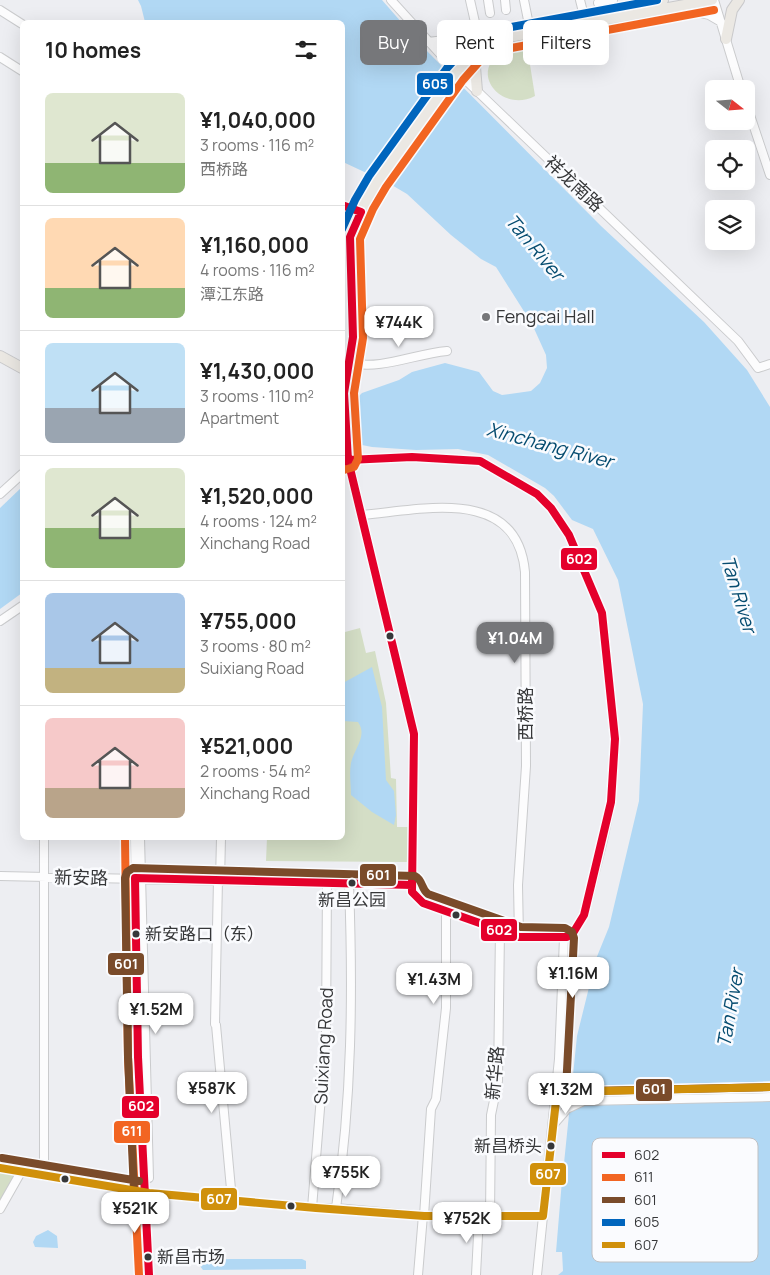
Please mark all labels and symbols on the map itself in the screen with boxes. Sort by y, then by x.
line badge: 605 [416,72,454,96]
text: 605 [422,74,448,93]
north arrow [705,80,755,130]
street label: 祥龙南路 [540,150,609,217]
water label: Tan River [500,208,572,287]
place label: Fengcai Hall [496,304,595,328]
pin: ¥744K [364,306,434,348]
marker: Fengcai Hall [480,311,492,323]
water label: Xinchang River [484,416,618,475]
line badge: 602 [560,547,598,571]
text: 602 [566,549,592,568]
water label: Tan River [715,552,764,638]
pin: ¥1.04M [474,622,556,664]
unlabelled marker [385,631,395,641]
street label: 西桥路 [513,687,537,741]
line badge: 601 [359,863,397,887]
street label: 新安路 [54,865,108,889]
text: 601 [366,865,390,884]
marker: 新昌公园 [347,878,357,888]
place label: 新昌公园 [318,888,386,911]
unlabelled marker [451,910,461,920]
line badge: 602 [480,918,518,942]
text: 602 [486,920,512,939]
place label: 新安路口（东） [145,922,264,945]
marker: 新安路口（东） [131,929,141,939]
line badge: 601 [107,952,145,976]
text: 601 [114,954,138,973]
pin: ¥1.16M [532,956,614,999]
pin: ¥1.43M [393,962,475,1005]
water label: Tan River [710,965,750,1049]
street label: Suixiang Road [308,987,338,1105]
pin: ¥1.52M [115,992,197,1035]
street label: 新华路 [480,1045,508,1101]
pin: ¥587K [177,1072,247,1114]
pin: ¥1.32M [525,1072,607,1115]
line badge: 601 [635,1078,673,1102]
text: 601 [642,1079,666,1098]
line badge: 602 [121,1095,160,1119]
text: 602 [128,1096,154,1115]
line badge: 611 [113,1120,151,1144]
text: 611 [122,1121,142,1140]
place label: 新昌桥头 [474,1134,542,1157]
legend [592,1138,758,1262]
marker: 新昌桥头 [546,1141,556,1151]
text: 602 [634,1145,659,1164]
pin: ¥755K [311,1156,381,1198]
line badge: 607 [529,1162,567,1186]
text: 607 [535,1164,561,1183]
text: 611 [634,1167,653,1186]
unlabelled marker [60,1174,70,1184]
line badge: 607 [200,1187,238,1211]
text: 607 [206,1189,232,1208]
text: 601 [634,1190,657,1209]
pin: ¥521K [100,1192,170,1234]
unlabelled marker [286,1201,296,1211]
pin: ¥752K [432,1202,502,1244]
text: 605 [634,1212,659,1231]
text: 607 [634,1235,658,1254]
place label: 新昌市场 [157,1245,225,1268]
marker: 新昌市场 [143,1252,153,1262]

